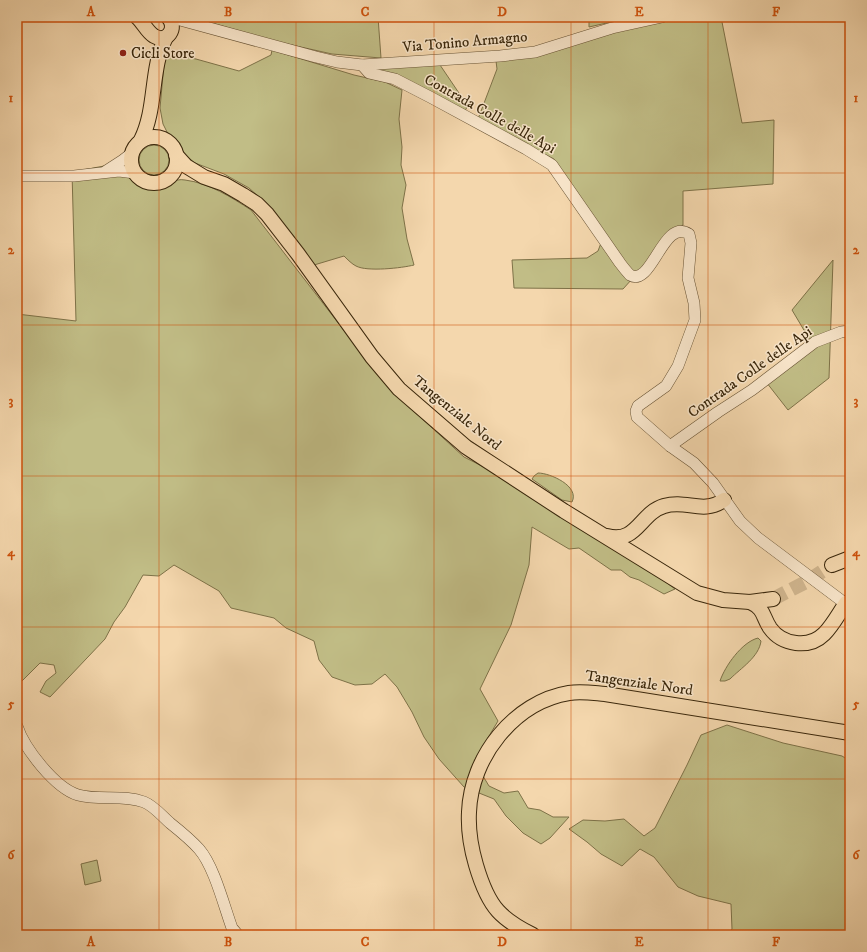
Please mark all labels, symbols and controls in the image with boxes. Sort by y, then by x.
text: A [86,4,96,20]
text: B [224,4,232,20]
text: C [361,4,370,20]
text: D [497,4,507,20]
text: E [634,4,644,20]
text: F [772,4,781,20]
street label: Via Tonino Armagno [401,27,528,57]
place label: Cicli Store [131,44,195,63]
marker: Cicli Store [118,48,128,58]
street label: Contrada Colle delle Api [421,70,559,158]
text: 1 [9,90,14,106]
text: 1 [854,90,859,106]
text: 2 [8,242,15,258]
text: 2 [853,242,860,258]
street label: Contrada Colle delle Api [684,322,816,422]
street label: Tangenziale Nord [409,371,506,455]
text: 3 [9,393,14,409]
text: 3 [854,393,859,409]
text: 4 [6,544,15,561]
text: 4 [851,544,860,561]
street label: Tangenziale Nord [584,666,695,700]
text: 5 [7,696,15,712]
text: 5 [852,696,860,712]
text: 6 [8,847,16,863]
text: 6 [853,847,861,863]
text: A [86,934,96,950]
text: B [224,934,232,950]
text: C [361,934,370,950]
text: D [497,934,507,950]
text: E [634,934,644,950]
text: F [772,934,781,950]

